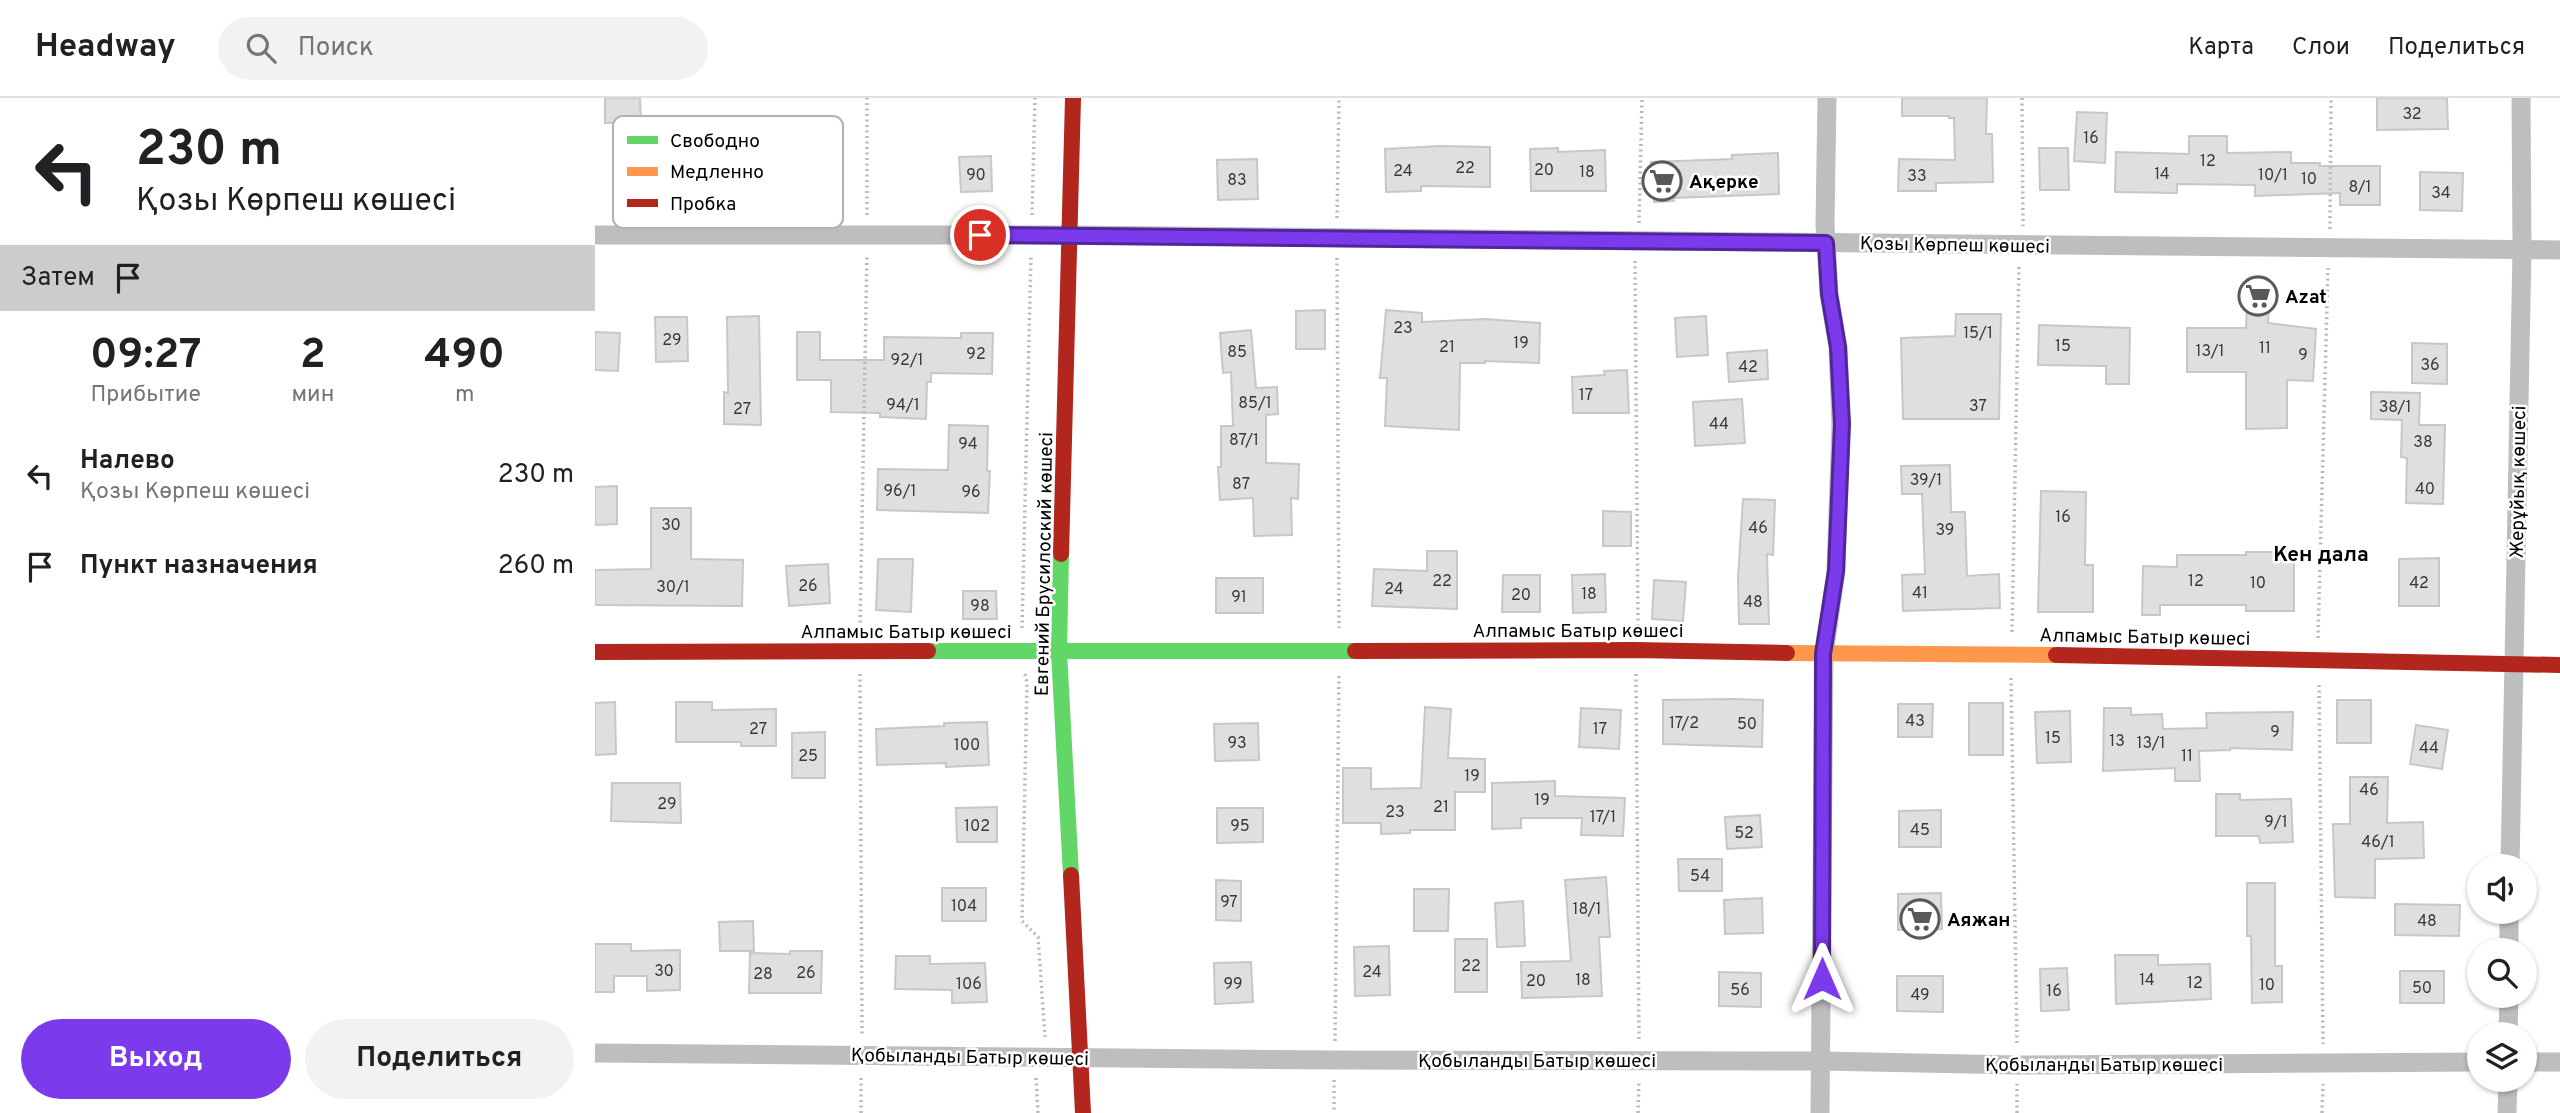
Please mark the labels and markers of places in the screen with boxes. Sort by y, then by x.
supermarket icon: Ақерке [1641,160,1683,202]
place label: Ақерке [1689,171,1759,195]
pin [950,205,1010,265]
supermarket icon: Azat [2237,275,2279,317]
place label: Azat [2285,286,2327,310]
supermarket icon: Аяжан [1899,898,1941,940]
place label: Аяжан [1947,909,2011,933]

